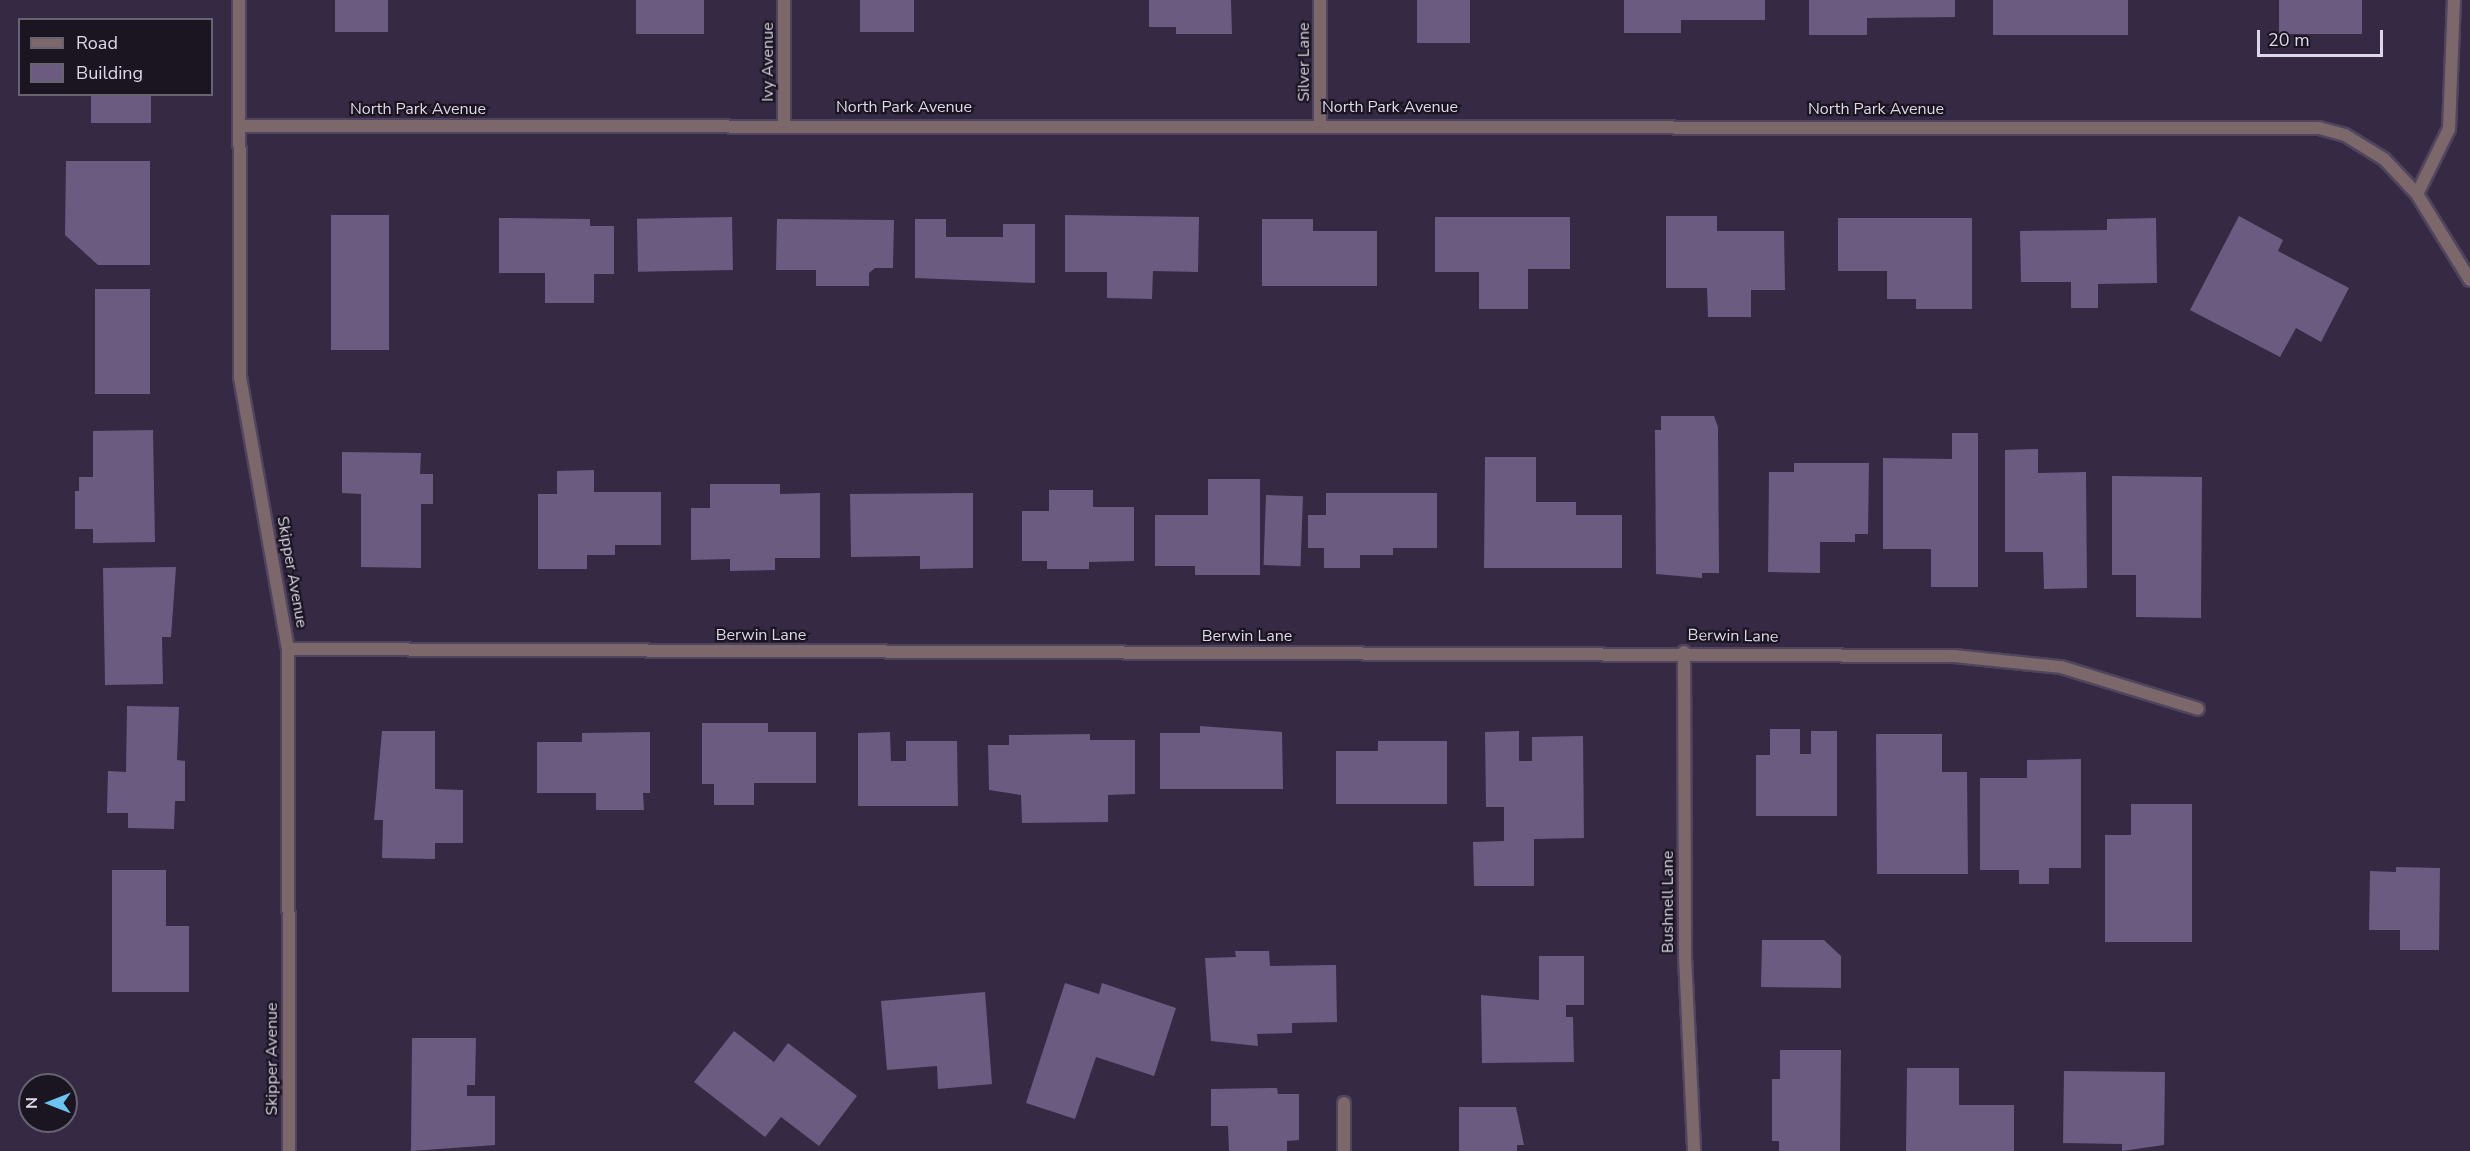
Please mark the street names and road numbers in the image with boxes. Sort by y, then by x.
street label: Ivy Avenue [758,22,778,102]
street label: Silver Lane [1294,22,1314,102]
street label: North Park Avenue [836,97,972,117]
street label: North Park Avenue [1322,97,1458,117]
street label: North Park Avenue [350,99,486,119]
street label: North Park Avenue [1808,99,1944,119]
street label: Skipper Avenue [273,515,311,629]
street label: Berwin Lane [716,625,806,645]
street label: Berwin Lane [1202,626,1292,646]
street label: Berwin Lane [1688,626,1778,646]
street label: Bushnell Lane [1658,851,1678,953]
street label: Skipper Avenue [262,1002,282,1116]

